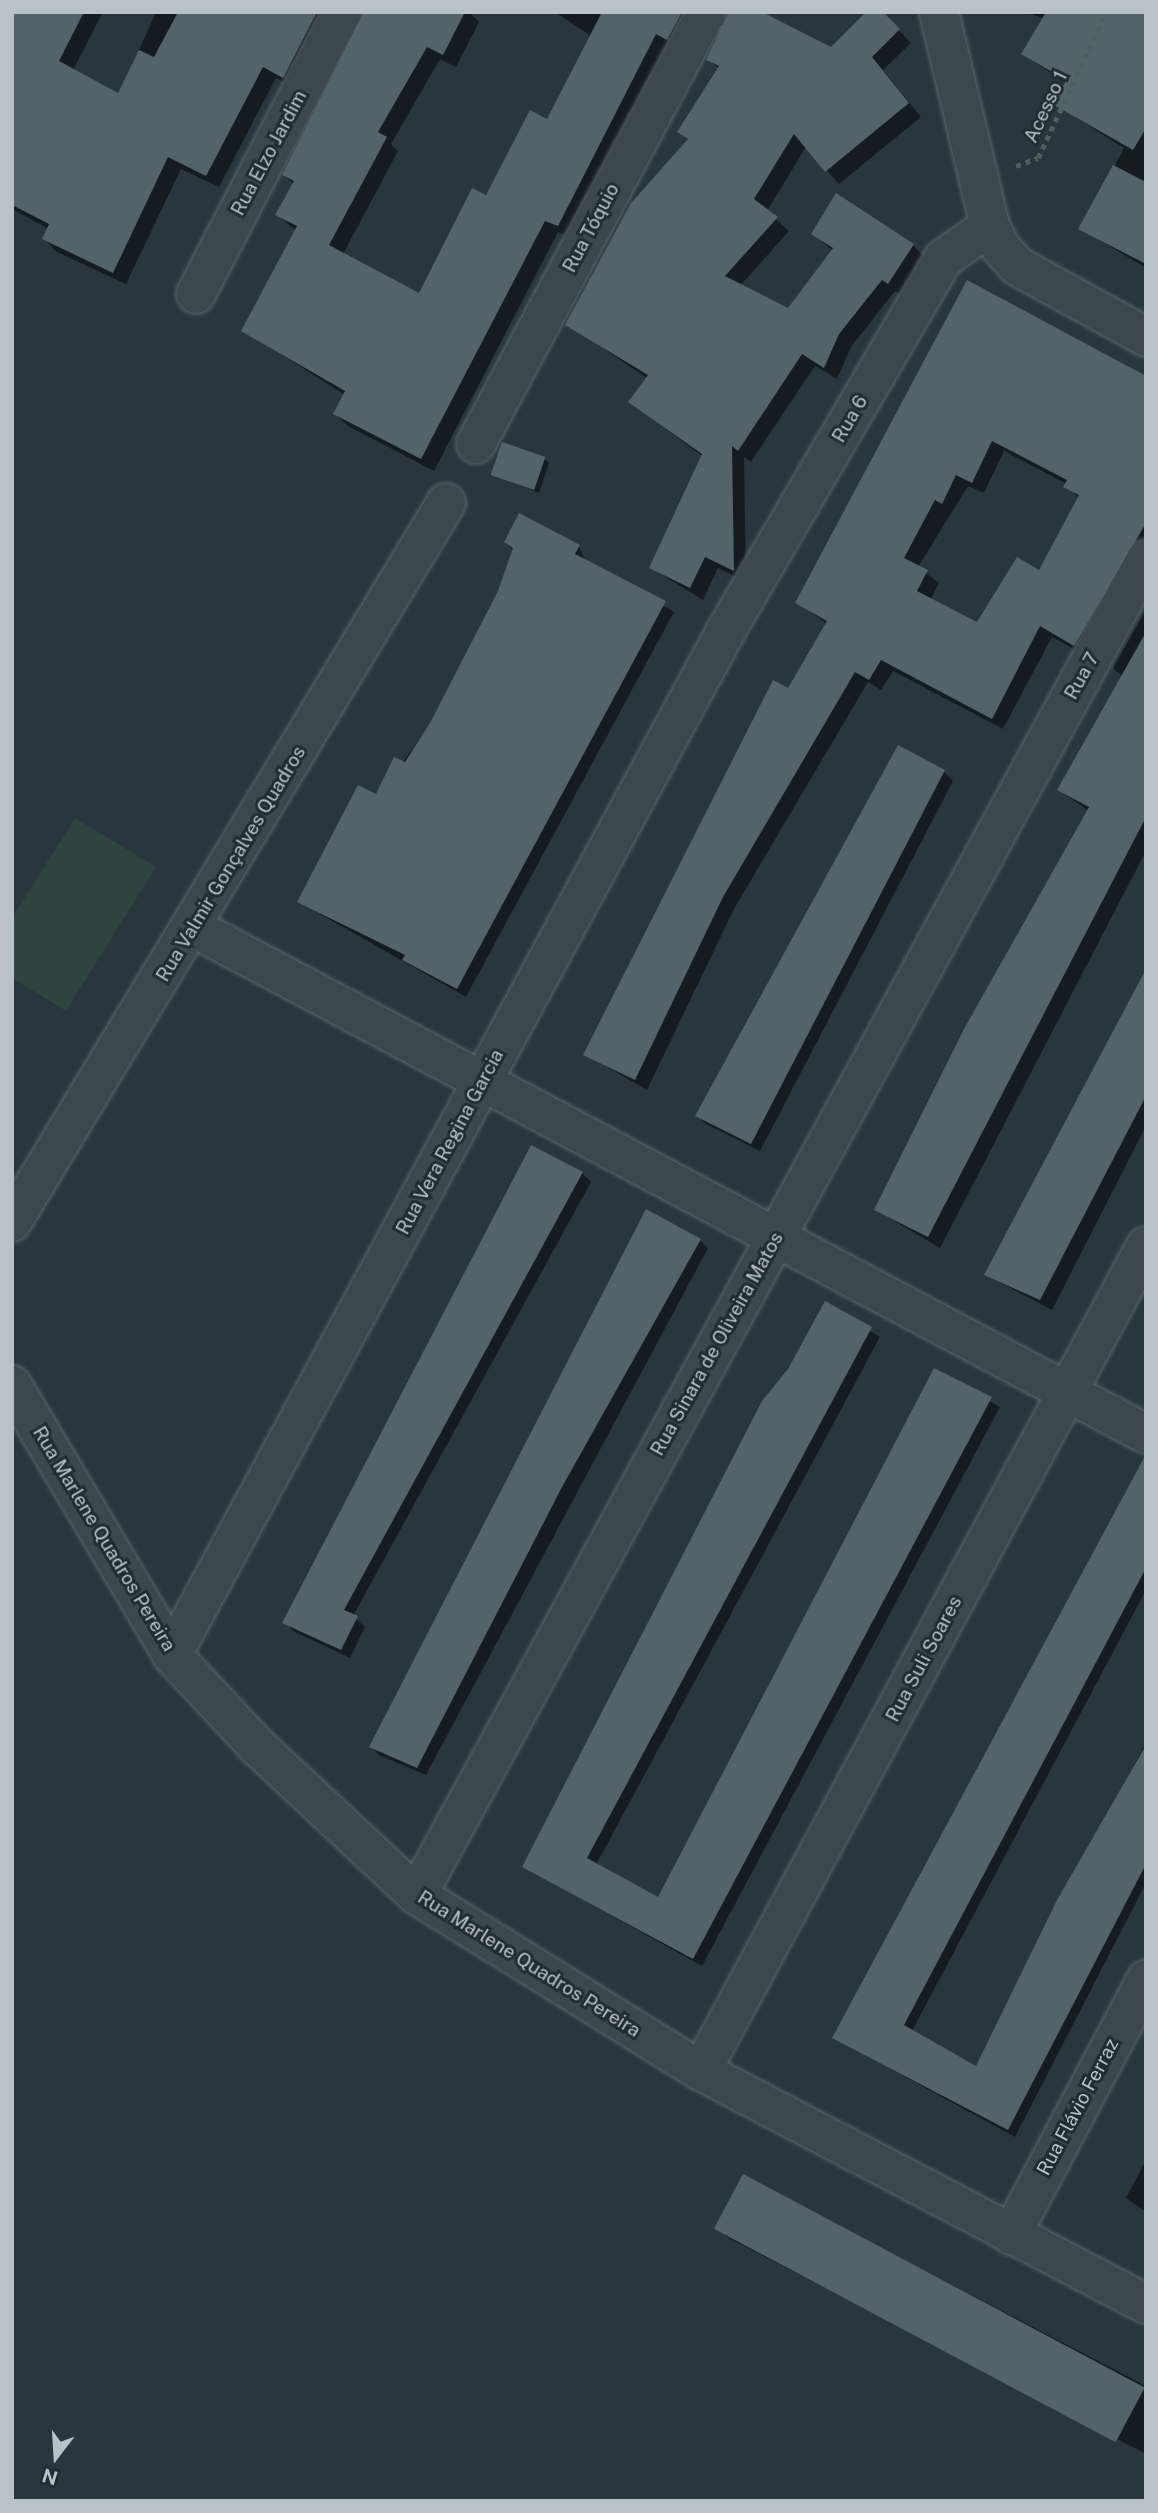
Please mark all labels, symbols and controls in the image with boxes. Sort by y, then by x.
street label: Acesso 1 [1020,68,1072,146]
street label: Rua Elzo Jardim [226,86,312,220]
street label: Rua Tóquio [558,180,624,276]
street label: Rua 6 [827,391,873,447]
street label: Rua 7 [1060,648,1104,704]
street label: Rua Valmir Gonçalves Quadros [151,742,311,986]
street label: Rua Vera Regina Garcia [391,1045,509,1239]
street label: Rua Sinara de Oliveira Matos [646,1228,788,1460]
street label: Rua Marlene Quadros Pereira [28,1422,180,1656]
street label: Rua Suli Soares [881,1592,967,1726]
street label: Rua Marlene Quadros Pereira [413,1886,645,2042]
street label: Rua Flávio Ferraz [1032,2035,1124,2179]
north arrow [21,2422,91,2492]
text: N [40,2464,60,2490]

